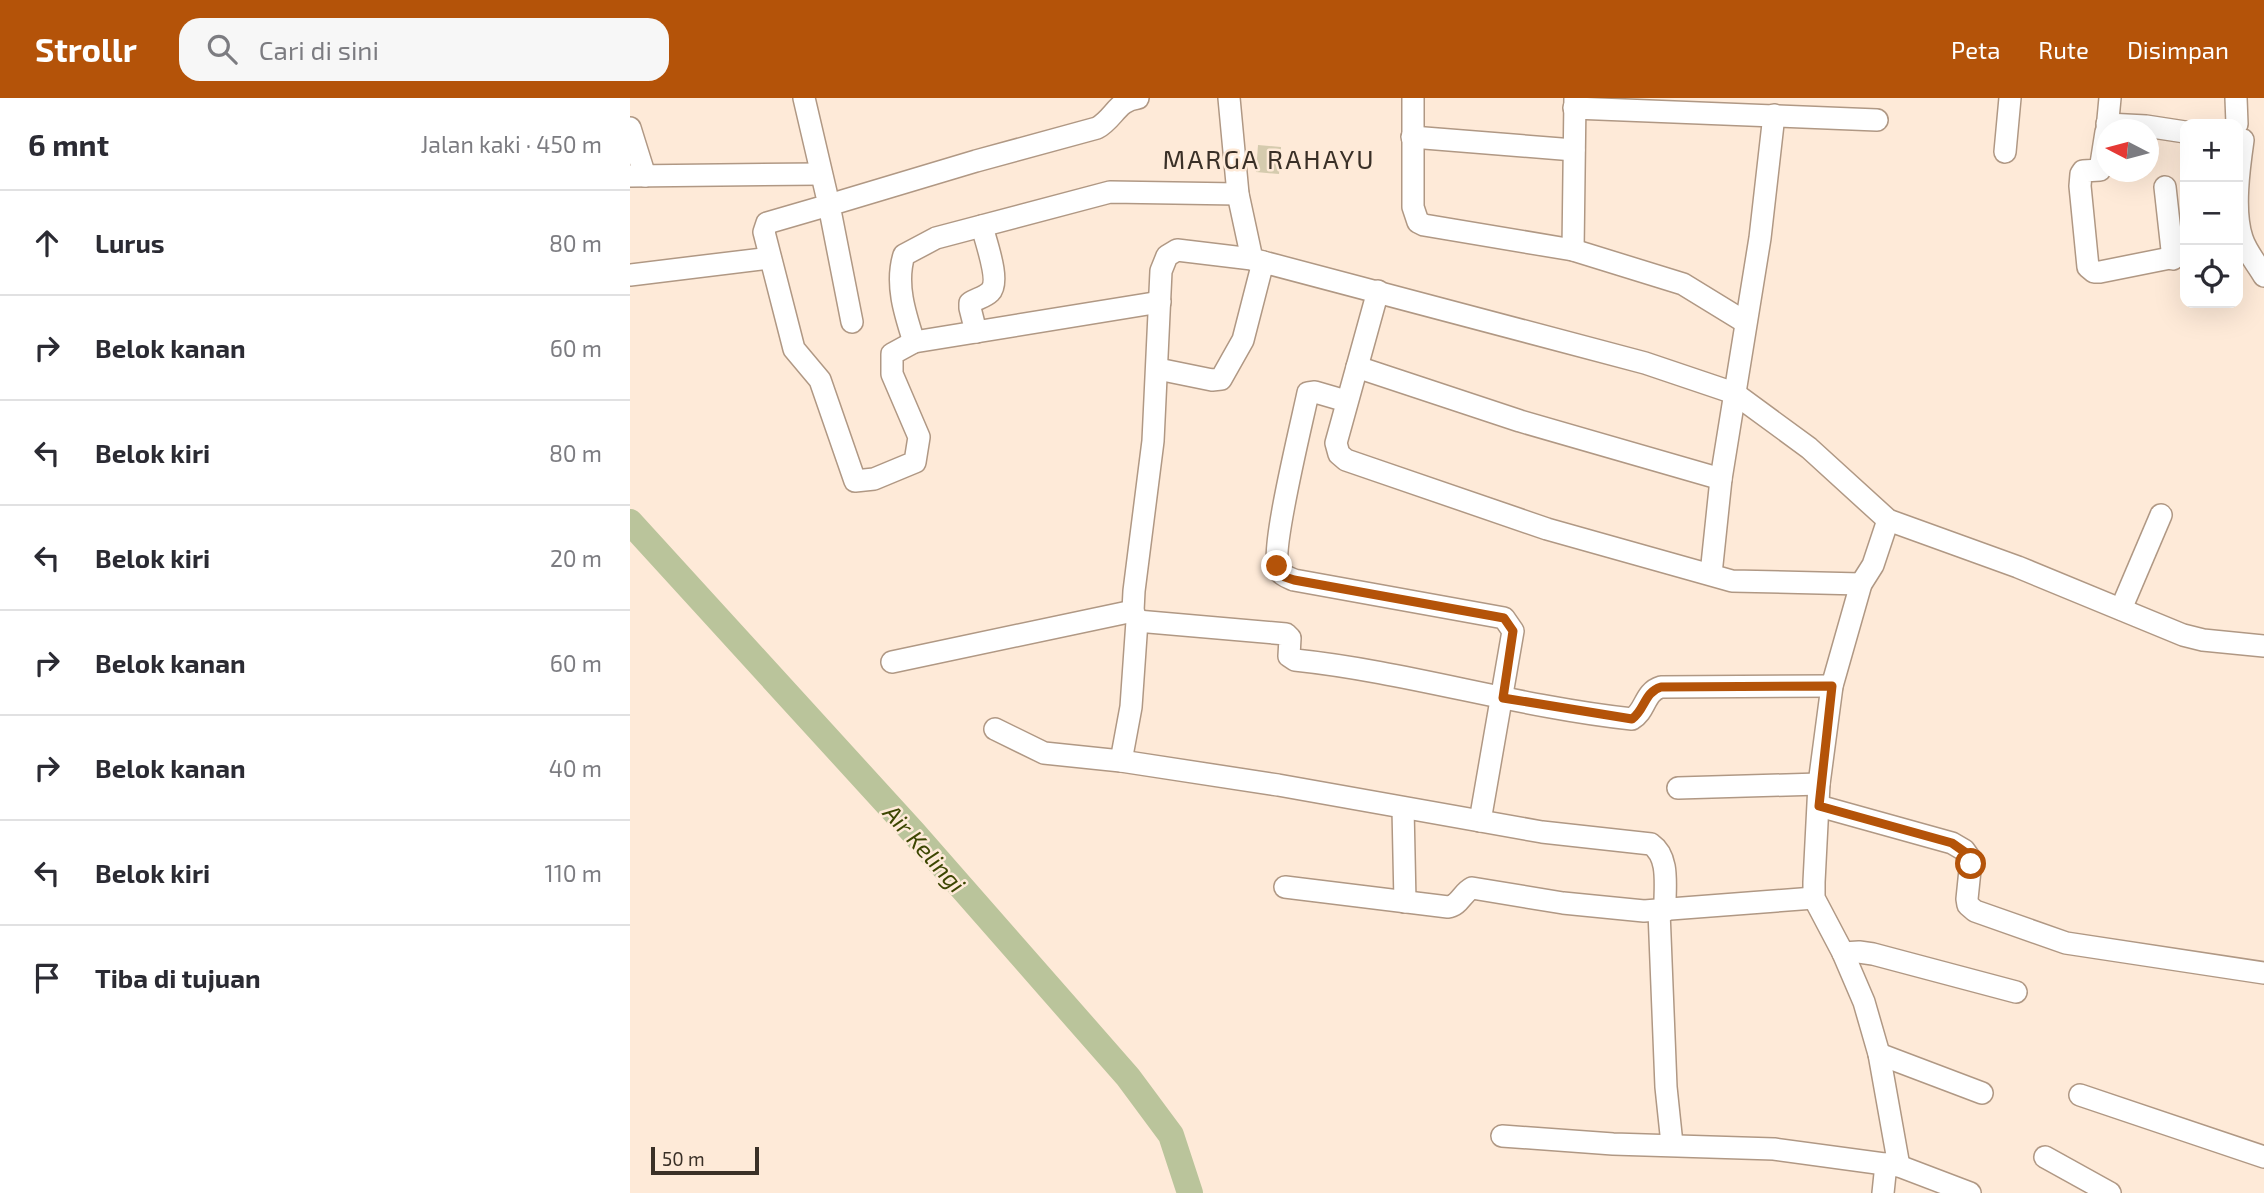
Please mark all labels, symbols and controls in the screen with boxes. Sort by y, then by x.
search box [179,18,669,81]
text: Strollr [35,29,137,69]
icon: search [203,30,241,68]
text: Cari di sini [259,34,379,65]
text: Peta [1951,35,2000,64]
text: Rute [2038,35,2089,64]
text: Disimpan [2127,35,2229,64]
north arrow [2096,119,2159,182]
map controls [2180,119,2243,308]
button: + [2180,119,2243,182]
text: 6 mnt [28,126,109,162]
text: Jalan kaki · 450 m [421,130,602,158]
district label: MARGA RAHAYU [1162,143,1376,174]
button: − [2180,182,2243,245]
icon: ahead [28,224,66,262]
text: Lurus [95,227,165,258]
text: 80 m [549,229,602,257]
button: locate [2180,245,2243,308]
icon: right [28,329,66,367]
text: Belok kanan [95,332,246,363]
text: 60 m [550,334,602,362]
icon: left [28,434,66,472]
text: Belok kiri [95,437,210,468]
text: 80 m [549,439,602,467]
icon: left [28,539,66,577]
text: Belok kiri [95,542,210,573]
text: 20 m [550,544,602,572]
route end [1261,550,1292,581]
icon: right [28,644,66,682]
text: Belok kanan [95,647,246,678]
text: 60 m [550,649,602,677]
icon: right [28,749,66,787]
text: Belok kanan [95,752,246,783]
text: 40 m [549,754,602,782]
water label: Air Kelingi [877,797,972,898]
route start [1955,848,1986,879]
icon: left [28,854,66,892]
text: Belok kiri [95,857,210,888]
text: 110 m [545,859,602,887]
icon: arrive [28,959,66,997]
text: Tiba di tujuan [95,962,261,993]
scale bar [651,1144,760,1176]
text: 50 m [662,1147,705,1170]

